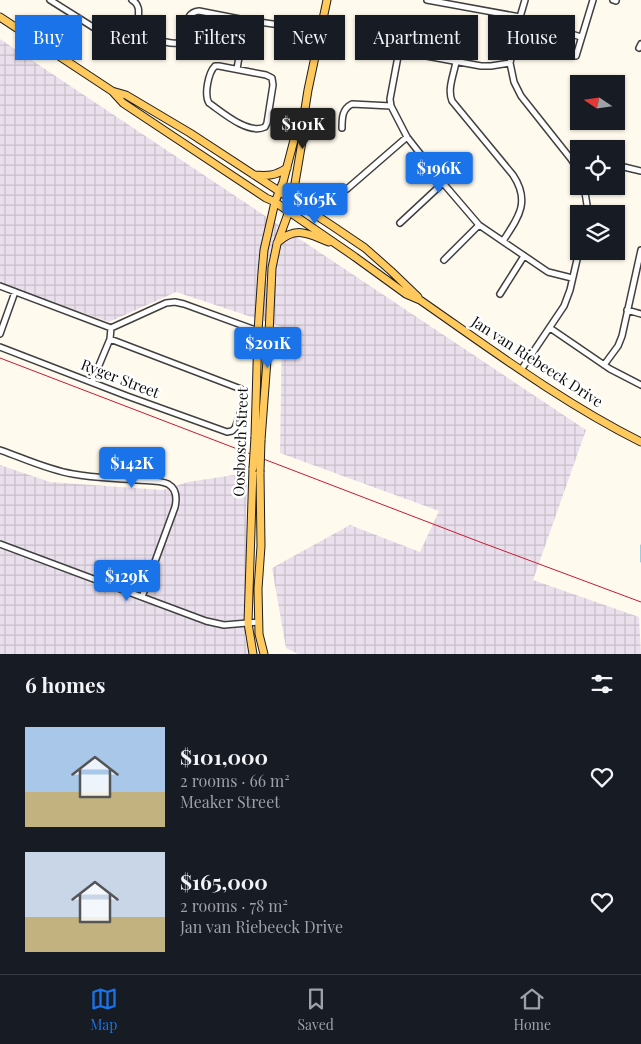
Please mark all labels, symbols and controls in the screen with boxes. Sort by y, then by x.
chip: Buy [15,15,82,60]
chip: Rent [92,15,166,60]
chip: Filters [176,15,264,60]
chip: New [274,15,345,60]
chip: Apartment [355,15,478,60]
chip: House [488,15,575,60]
north arrow [570,75,625,130]
map controls [570,75,625,260]
pin: $101K [268,108,338,150]
text: $101K [281,113,325,134]
button: locate [570,140,625,195]
pin: $196K [404,152,474,194]
text: $196K [417,157,461,178]
pin: $165K [280,182,350,225]
text: $165K [293,188,337,209]
button: layers [570,205,625,260]
street label: Jan van Riebeeck Drive [467,311,607,411]
pin: $201K [233,326,303,369]
text: $201K [245,332,291,353]
street label: Ryger Street [78,354,163,402]
street label: Oosbosch Street [228,386,252,497]
pin: $142K [97,446,167,489]
text: $142K [110,452,154,473]
pin: $129K [92,560,162,602]
text: $129K [105,565,149,586]
text: 6 homes [25,670,105,698]
icon: filters [588,670,616,698]
text: $101,000 [180,742,268,770]
icon: home [65,747,125,807]
icon: heart [588,763,616,791]
text: 2 rooms · 66 m² [180,770,290,791]
text: Meaker Street [180,791,280,812]
text: $165,000 [180,867,268,895]
icon: home [65,872,125,932]
icon: heart [588,888,616,916]
text: 2 rooms · 78 m² [180,895,288,916]
text: Jan van Riebeeck Drive [180,916,343,937]
tab: Map [90,985,118,1034]
tab: Saved [298,985,334,1034]
tab: Home [514,985,551,1034]

